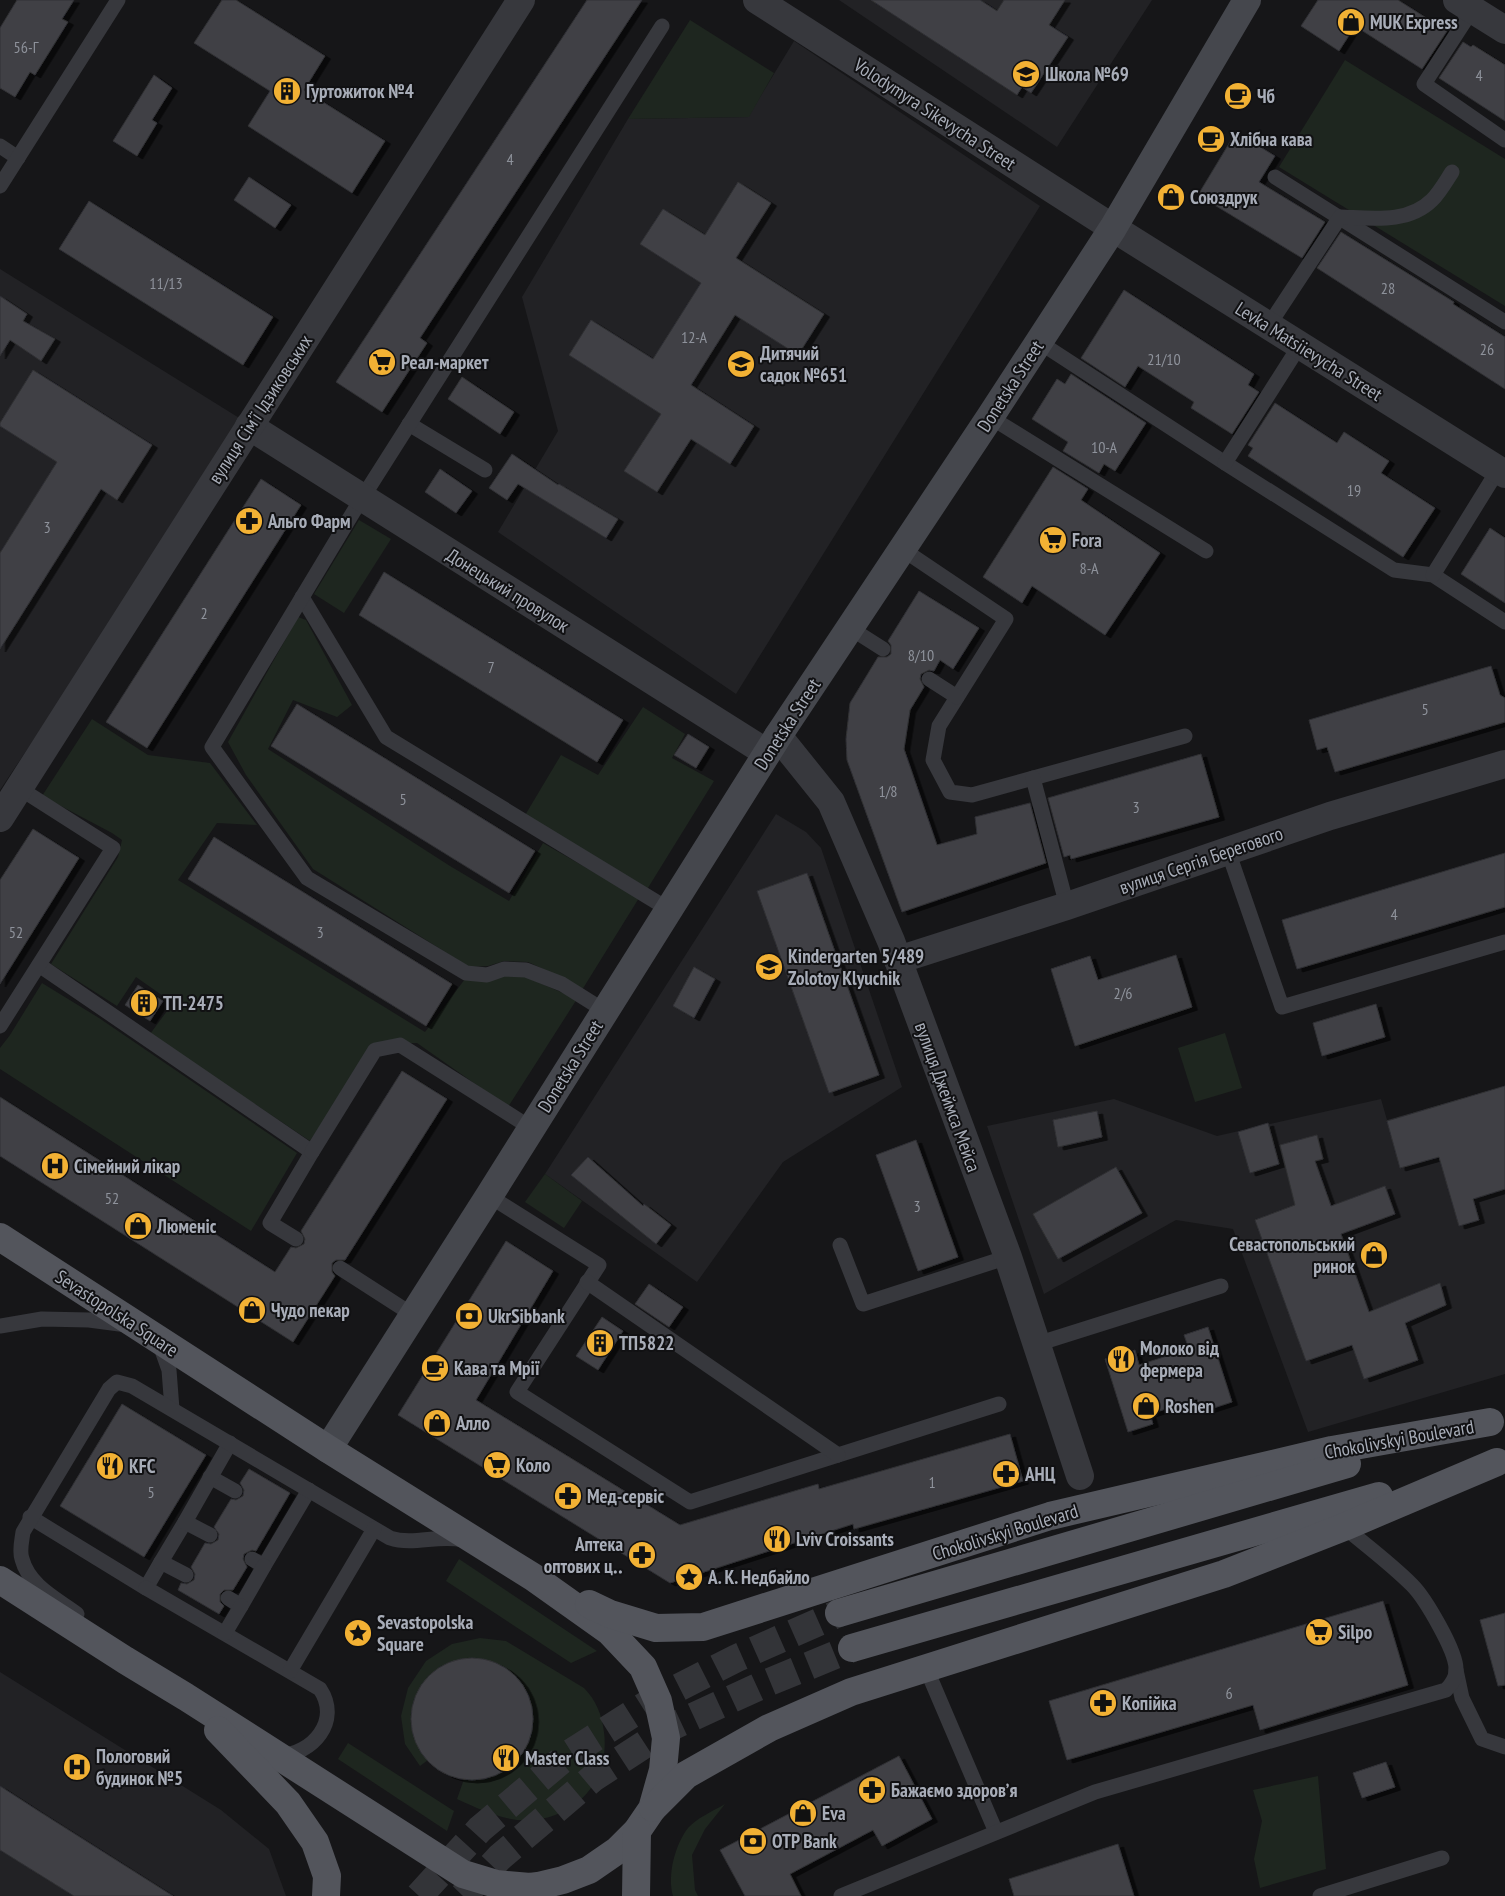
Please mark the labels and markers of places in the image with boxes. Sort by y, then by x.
shop icon: MUK Express [1336,7,1366,37]
place label: MUK Express [1370,10,1458,34]
school or university icon: Школа №69 [1011,59,1041,89]
place label: Школа №69 [1045,62,1129,86]
building icon: Гуртожиток №4 [272,76,302,106]
place label: Гуртожиток №4 [306,79,414,103]
cafe icon: Чб [1223,81,1253,111]
place label: Чб [1257,84,1275,108]
cafe icon: Хлібна кава [1196,124,1226,154]
place label: Хлібна кава [1230,127,1313,151]
shop icon: Союздрук [1156,182,1186,212]
place label: Союздрук [1190,185,1258,209]
place label: Дитячий садок №651 [760,341,847,387]
supermarket icon: Реал-маркет [367,347,397,377]
school or university icon: Дитячий садок №651 [726,349,756,379]
place label: Реал-маркет [401,350,489,374]
pharmacy icon: Альго Фарм [234,506,264,536]
place label: Альго Фарм [267,509,351,533]
supermarket icon: Fora [1038,525,1068,555]
place label: Fora [1072,528,1102,552]
place label: Kindergarten 5/489 Zolotoy Klyuchik [788,944,924,990]
school or university icon: Kindergarten 5/489 Zolotoy Klyuchik [754,952,784,982]
building icon: ТП-2475 [129,988,159,1018]
place label: ТП-2475 [163,991,224,1015]
hospital icon: Сімейний лікар [40,1151,70,1181]
place label: Сімейний лікар [74,1154,181,1178]
shop icon: Люменіс [123,1211,153,1241]
place label: Люменіс [156,1214,217,1238]
place label: Севастопольський ринок [1229,1232,1355,1278]
shop icon: Севастопольський ринок [1359,1240,1389,1270]
shop icon: Чудо пекар [237,1295,267,1325]
place label: Чудо пекар [271,1298,350,1322]
bank icon: UkrSibbank [454,1301,484,1331]
place label: UkrSibbank [488,1304,565,1328]
building icon: ТП5822 [585,1328,615,1358]
place label: ТП5822 [619,1331,674,1355]
place label: Молоко від фермера [1140,1336,1219,1382]
restaurant icon: Молоко від фермера [1106,1344,1136,1374]
cafe icon: Кава та Мрії [420,1353,450,1383]
place label: Кава та Мрії [454,1356,540,1380]
shop icon: Roshen [1131,1391,1161,1421]
place label: Roshen [1165,1394,1214,1418]
shop icon: Алло [422,1408,452,1438]
place label: Алло [455,1411,490,1435]
supermarket icon: Коло [482,1450,512,1480]
restaurant icon: KFC [95,1451,125,1481]
place label: Коло [516,1453,551,1477]
place label: KFC [129,1454,156,1478]
pharmacy icon: АНЦ [991,1459,1021,1489]
place label: АНЦ [1024,1462,1056,1486]
pharmacy icon: Мед-сервіс [553,1481,583,1511]
place label: Мед-сервіс [587,1484,665,1508]
restaurant icon: Lviv Croissants [762,1524,792,1554]
place label: Lviv Croissants [796,1527,894,1551]
place label: Аптека оптових ц‥ [544,1532,623,1578]
pharmacy icon: Аптека оптових ц‥ [627,1540,657,1570]
place icon: А. К. Недбайло [674,1562,704,1592]
place label: А. К. Недбайло [707,1565,810,1589]
place label: Sevastopolska Square [377,1610,473,1656]
supermarket icon: Silpo [1304,1617,1334,1647]
place icon: Sevastopolska Square [343,1618,373,1648]
place label: Silpo [1338,1620,1372,1644]
pharmacy icon: Копійка [1088,1688,1118,1718]
place label: Копійка [1122,1691,1177,1715]
restaurant icon: Master Class [491,1743,521,1773]
place label: Пологовий будинок №5 [96,1744,183,1790]
place label: Master Class [525,1746,610,1770]
hospital icon: Пологовий будинок №5 [62,1752,92,1782]
pharmacy icon: Бажаємо здоровʼя [857,1775,887,1805]
place label: Бажаємо здоровʼя [891,1778,1017,1802]
shop icon: Eva [788,1798,818,1828]
place label: Eva [822,1801,846,1825]
bank icon: OTP Bank [738,1826,768,1856]
place label: OTP Bank [772,1829,837,1853]

